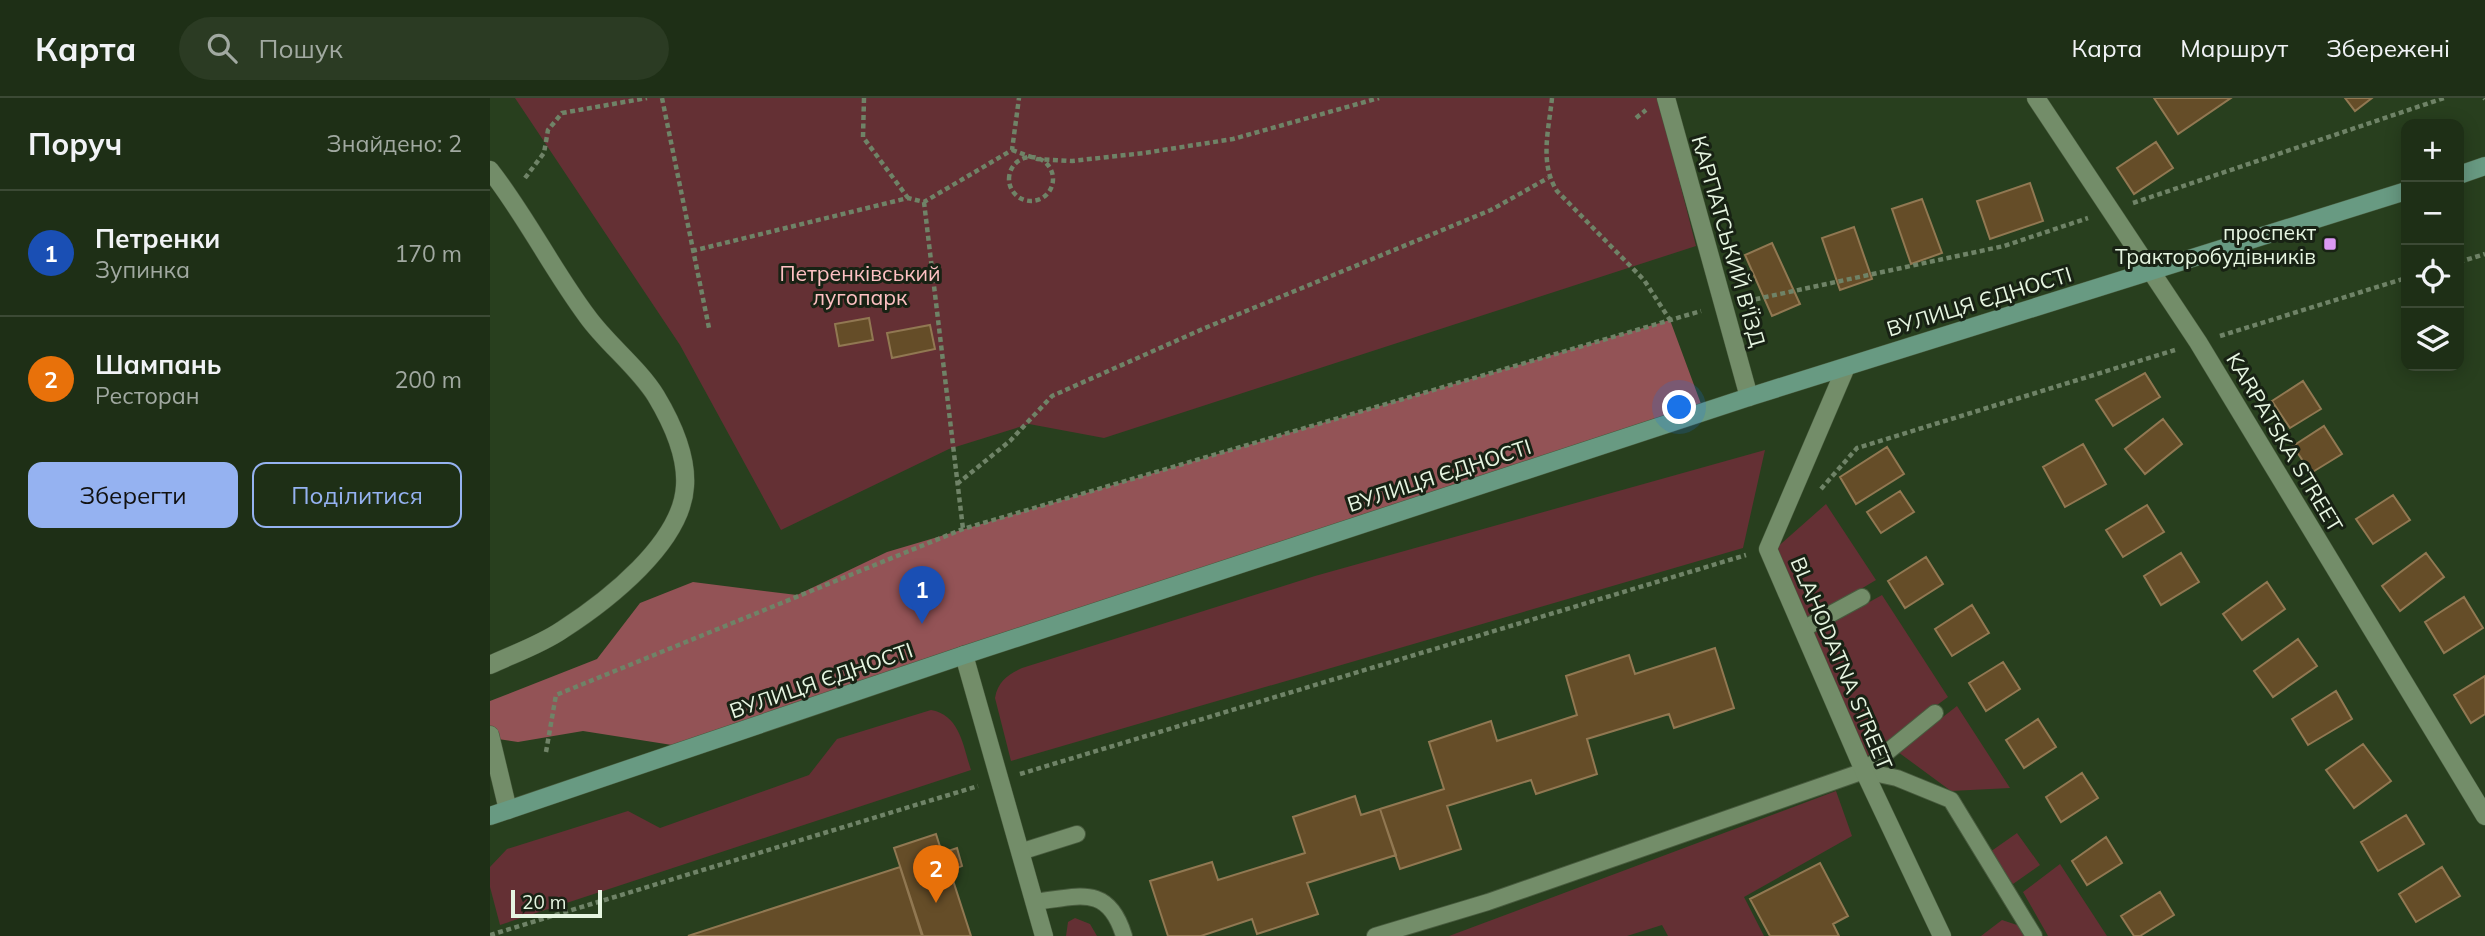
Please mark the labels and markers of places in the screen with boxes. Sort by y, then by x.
place label: проспект Тракторобудівників [2115,219,2316,269]
marker: проспект Тракторобудівників [2322,236,2338,252]
pin: 1 [899,566,945,624]
pin: 2 [913,845,959,903]

